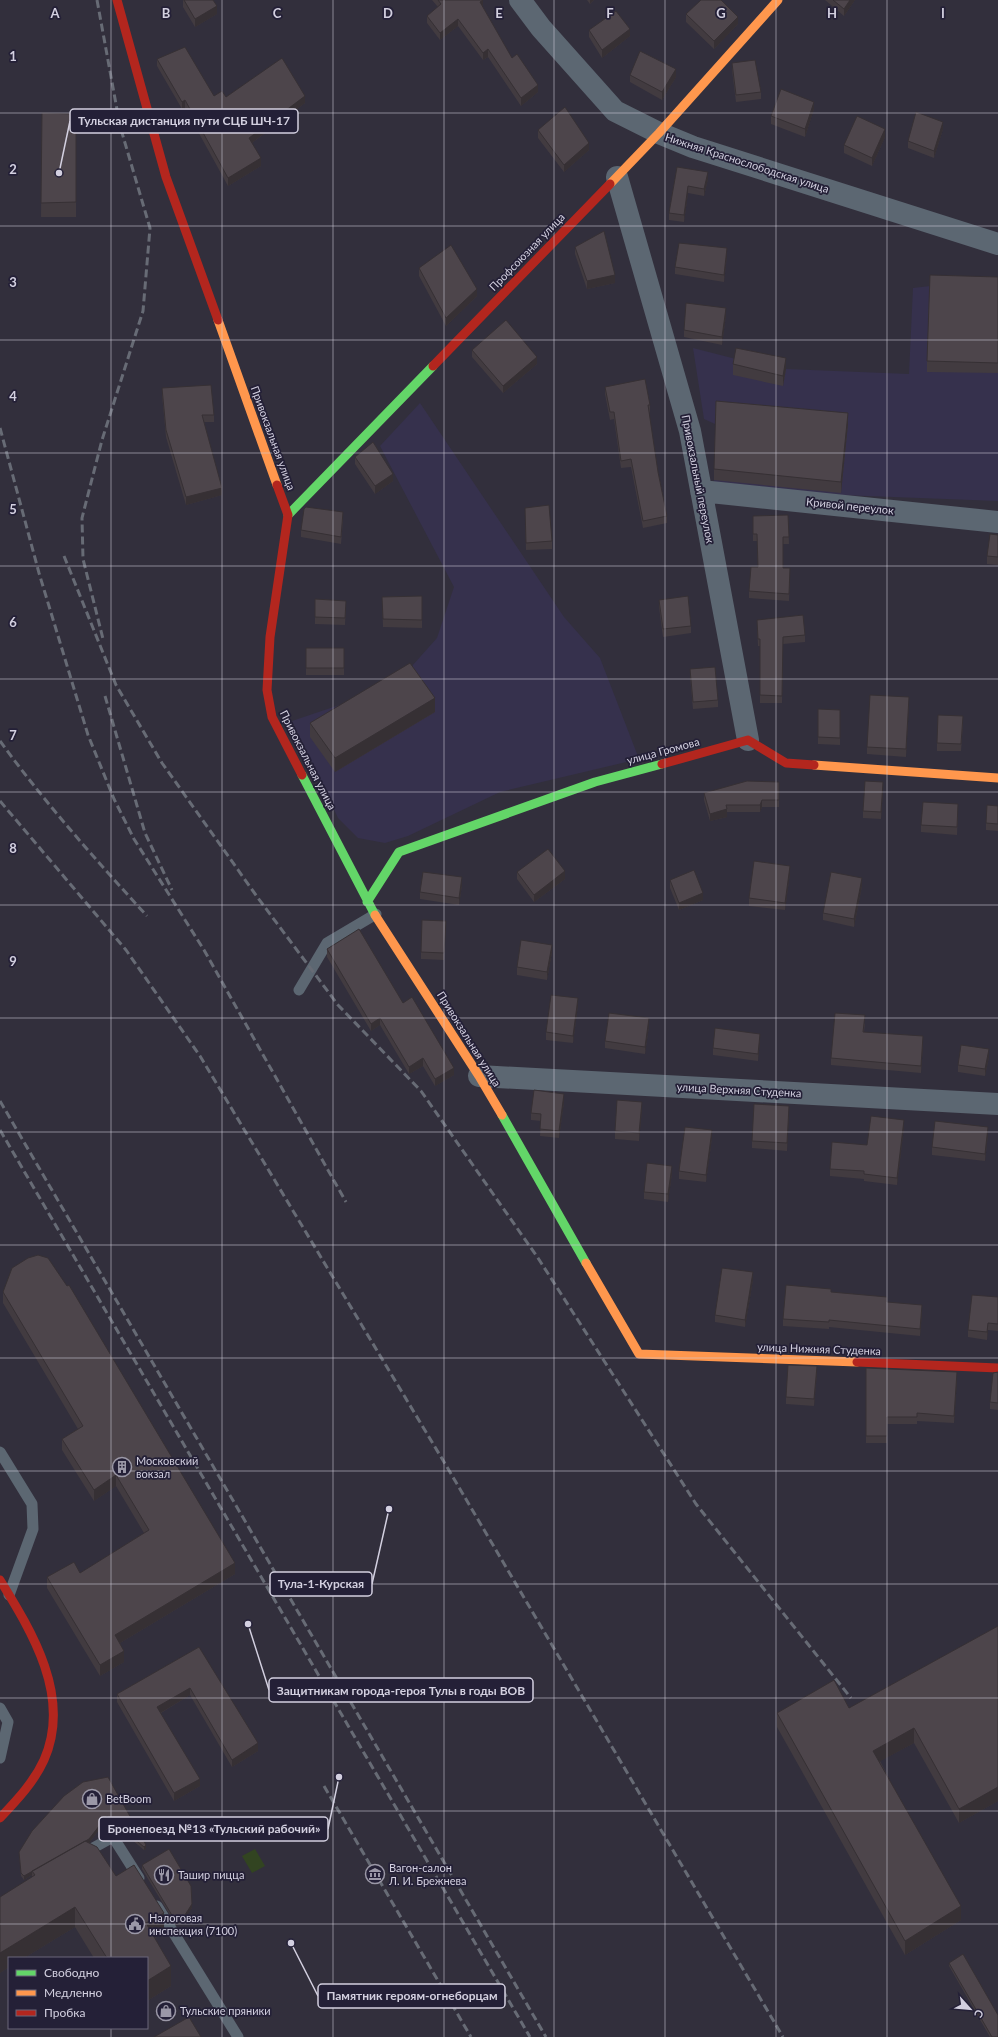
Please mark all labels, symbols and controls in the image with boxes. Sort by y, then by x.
text: A [49,5,60,21]
text: B [162,5,171,21]
text: C [273,5,282,21]
text: D [383,5,393,21]
text: E [495,5,503,21]
text: F [606,5,614,21]
text: G [716,5,726,21]
text: H [827,5,837,21]
text: I [941,5,945,21]
text: 1 [9,48,17,64]
callout: Тульская дистанция пути СЦБ ШЧ-17 [70,109,298,133]
text: Тульская дистанция пути СЦБ ШЧ-17 [78,113,290,128]
street label: Нижняя Краснослободская улица [664,130,831,195]
text: 2 [9,161,17,177]
street label: Профсоюзная улица [486,210,567,293]
text: 3 [9,274,17,290]
street label: Привокзальная улица [249,384,298,492]
text: 4 [9,388,17,404]
street label: Привокзальный переулок [680,414,717,545]
street label: Кривой переулок [806,494,895,517]
text: 5 [9,501,17,517]
text: 6 [9,614,17,630]
street label: Привокзальная улица [278,708,339,812]
text: 7 [9,727,17,743]
street label: улица Громова [625,735,701,766]
text: 8 [9,840,17,856]
text: 9 [9,953,17,969]
street label: Привокзальная улица [435,989,504,1089]
street label: улица Верхняя Cтуденка [676,1080,802,1099]
street label: улица Нижняя Cтуденкa [757,1340,881,1357]
place label: Московский вокзал [136,1454,198,1480]
building icon: Московский вокзал [111,1456,133,1478]
callout: Тула-1-Курская [270,1572,372,1596]
text: Тула-1-Курская [278,1576,364,1591]
callout: Защитникам города-героя Тулы в годы ВОВ [269,1678,533,1702]
text: Защитникам города-героя Тулы в годы ВОВ [277,1683,525,1698]
shop icon: BetBoom [81,1788,103,1810]
place label: BetBoom [106,1792,151,1805]
callout: Бронепоезд №13 «Тульский рабочий» [99,1817,328,1841]
text: Бронепоезд №13 «Тульский рабочий» [108,1821,320,1836]
place label: Вагон-салон Л. И. Брежнева [388,1861,466,1887]
museum icon: Вагон-салон Л. И. Брежнева [364,1863,386,1885]
restaurant icon: Ташир пицца [153,1864,175,1886]
place label: Ташир пицца [178,1868,244,1881]
place label: Налоговая инспекция (7100) [149,1911,237,1937]
public building icon: Налоговая инспекция (7100) [124,1913,146,1935]
legend [8,1957,148,2029]
text: Свободно [44,1965,100,1980]
callout: Памятник героям-огнеборцам [318,1984,505,2008]
text: Медленно [44,1985,103,2000]
text: Памятник героям-огнеборцам [326,1988,498,2003]
north arrow [950,1989,990,2029]
shop icon: Тульские пряники [155,2000,177,2022]
place label: Тульские пряники [180,2004,271,2017]
text: Пробка [44,2005,85,2020]
text: С [972,2008,987,2021]

